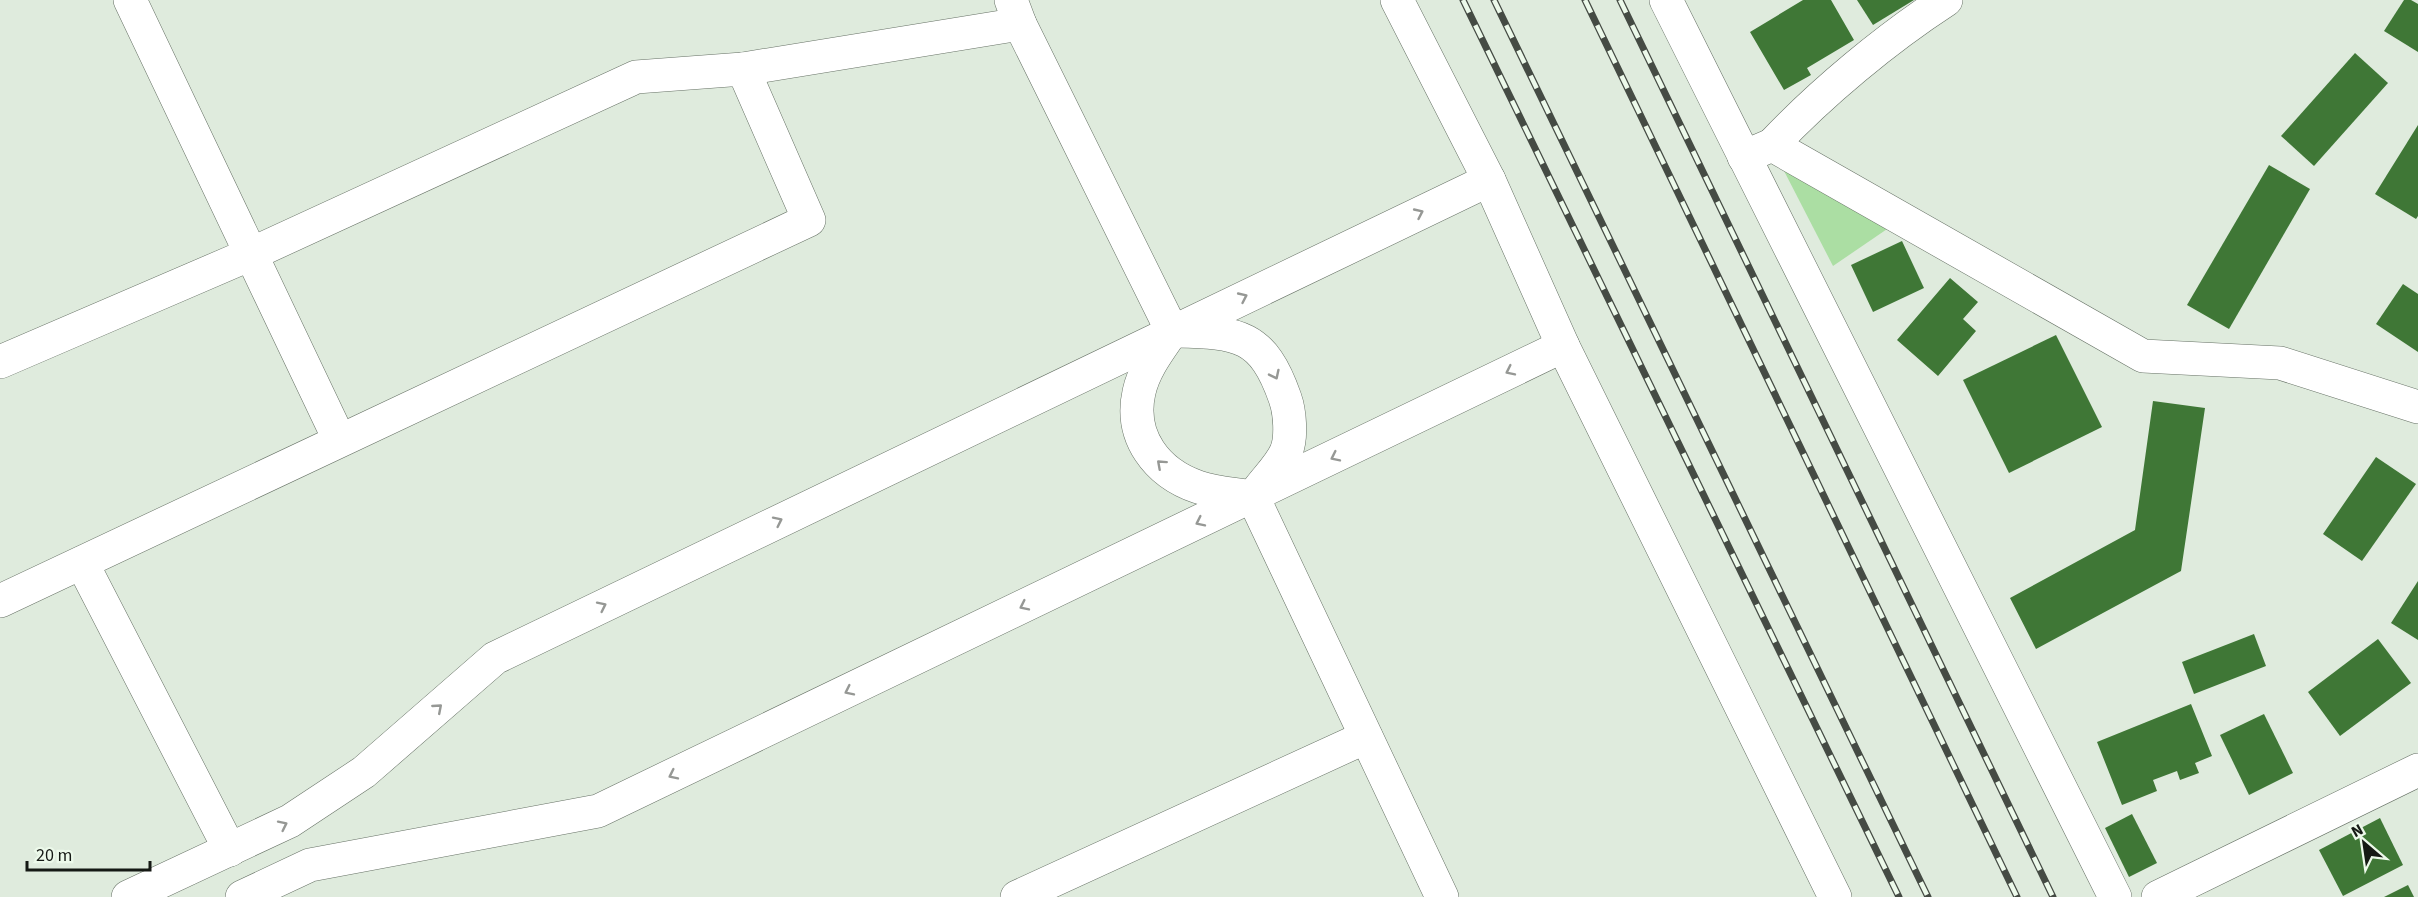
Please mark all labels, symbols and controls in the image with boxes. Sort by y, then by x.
one-way arrow [1413,209,1424,221]
one-way arrow [1237,293,1248,305]
one-way arrow [1506,364,1517,376]
one-way arrow [1268,368,1280,379]
one-way arrow [1330,449,1341,461]
one-way arrow [1157,460,1167,471]
one-way arrow [1196,514,1207,526]
one-way arrow [771,517,782,529]
one-way arrow [1020,599,1031,611]
one-way arrow [595,601,606,613]
one-way arrow [844,683,855,695]
one-way arrow [431,704,442,715]
one-way arrow [668,767,679,779]
north arrow [2334,813,2394,873]
text: N [2347,819,2367,843]
one-way arrow [276,821,287,832]
scale bar [27,834,150,872]
text: 20 m [36,843,72,868]

